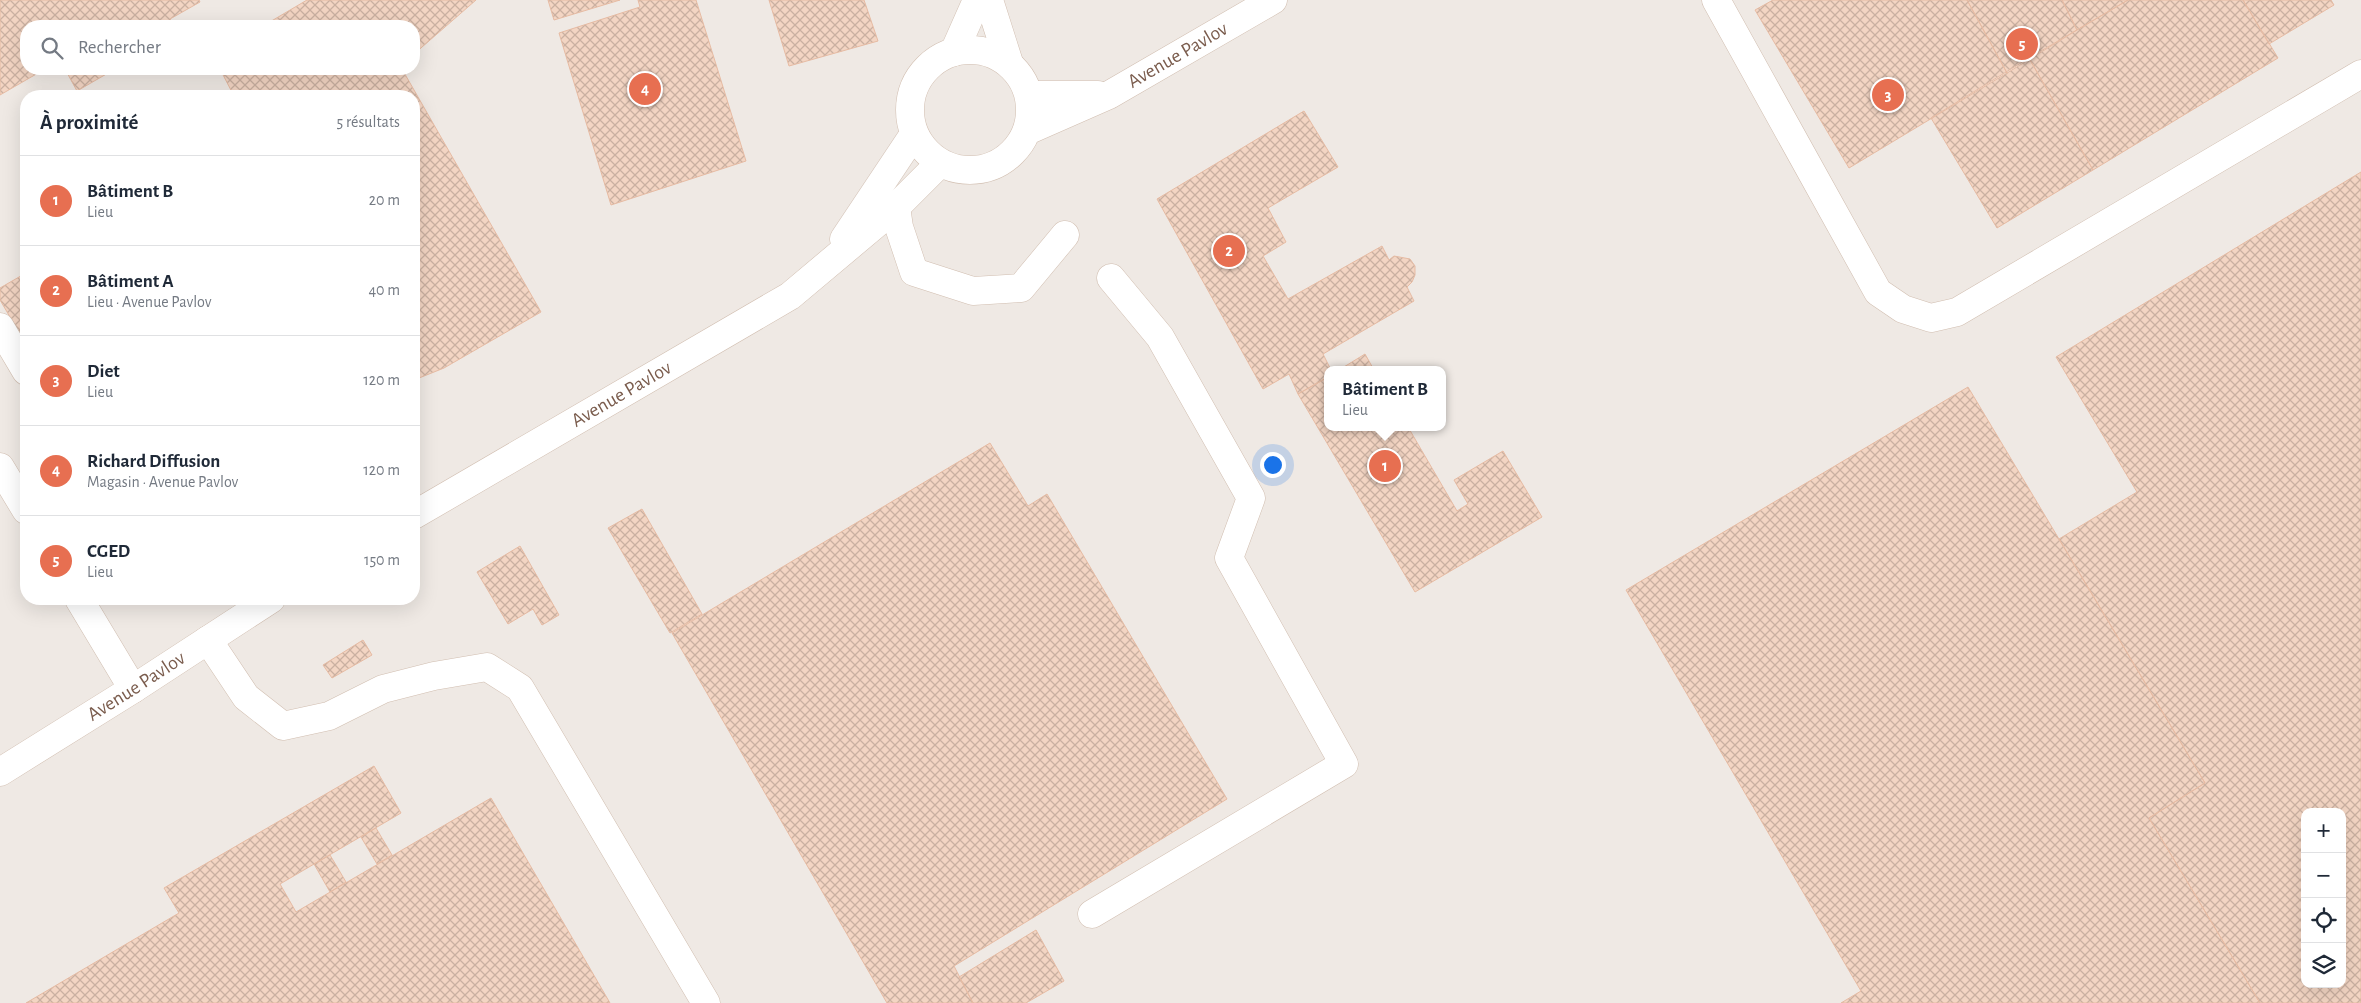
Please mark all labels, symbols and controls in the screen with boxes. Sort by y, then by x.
street label: Avenue Pavlov [1124,18,1232,92]
search box [20,20,420,75]
pin: 5 [2006,25,2038,63]
icon: search [38,34,66,62]
text: Rechercher [78,38,161,57]
pin: 4 [629,70,661,108]
pin: 3 [1872,76,1904,114]
text: À proximité [40,112,138,133]
text: 5 résultats [337,114,400,130]
text: Bâtiment B [87,182,173,201]
text: 1 [53,192,59,208]
text: 20 m [369,192,400,208]
text: Lieu [87,204,113,220]
pin: 2 [1213,232,1245,270]
text: Bâtiment A [87,272,174,291]
text: 2 [52,282,60,298]
text: 40 m [368,282,400,298]
text: Lieu · Avenue Pavlov [87,294,212,310]
street label: Avenue Pavlov [568,357,675,431]
text: Diet [87,362,120,381]
popup [1324,366,1446,431]
text: 3 [53,372,59,388]
text: 120 m [363,372,400,388]
text: Bâtiment B [1342,380,1428,399]
text: Lieu [87,384,113,400]
text: Lieu [1342,402,1368,418]
pin: 1 [1369,447,1401,485]
text: Richard Diffusion [87,452,220,471]
your location [1260,452,1286,478]
text: 4 [52,462,60,478]
text: 120 m [363,462,400,478]
text: Magasin · Avenue Pavlov [87,474,238,490]
text: CGED [87,542,130,561]
text: 5 [53,552,59,568]
text: 150 m [364,552,400,568]
text: Lieu [87,564,113,580]
street label: Avenue Pavlov [84,647,189,725]
map controls [2301,808,2346,988]
button: + [2301,808,2346,853]
button: − [2301,853,2346,898]
button: locate [2301,898,2346,943]
button: layers [2301,943,2346,988]

